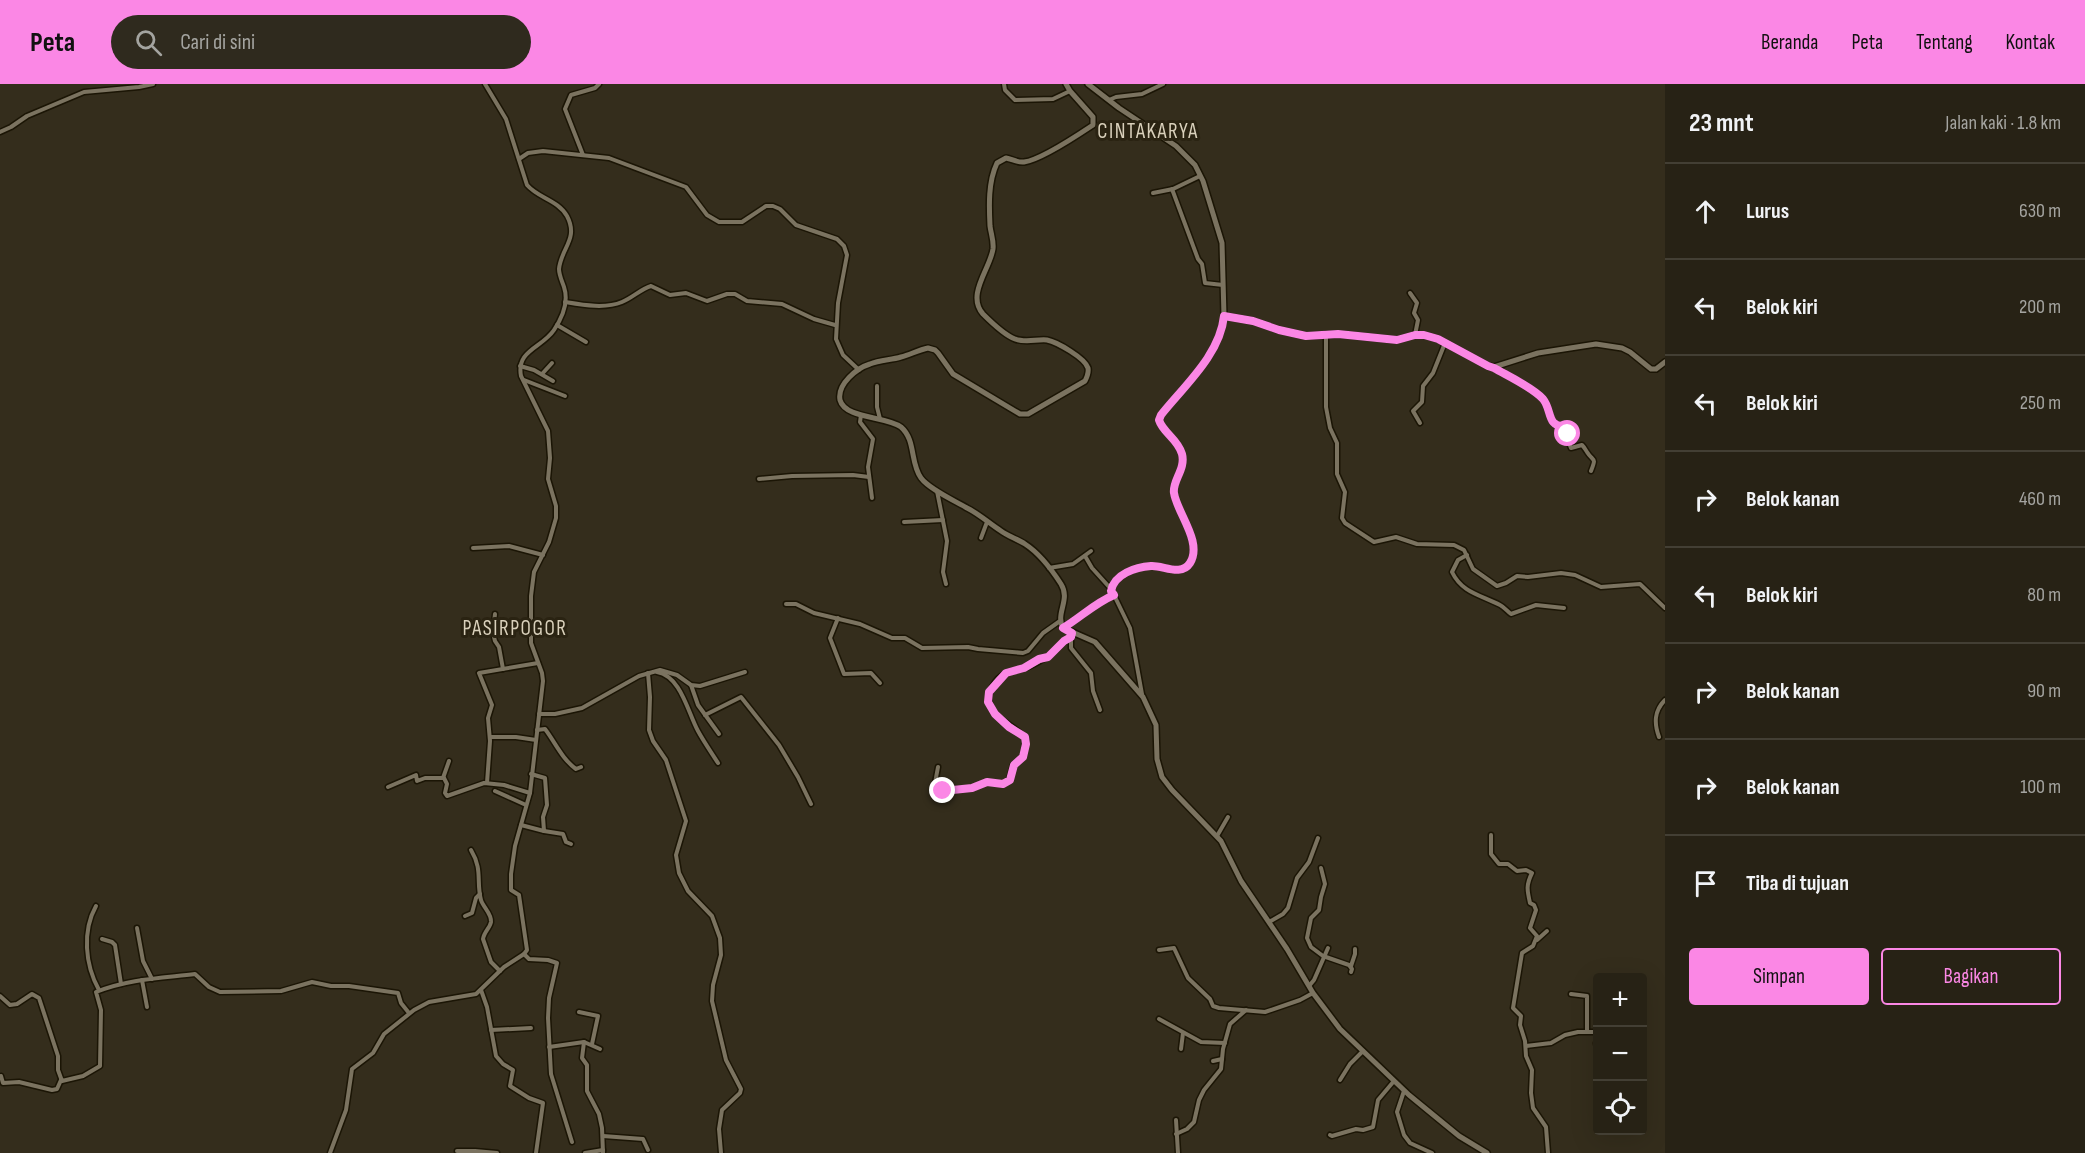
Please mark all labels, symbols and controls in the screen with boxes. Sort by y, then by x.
search box [111,15,531,69]
text: Peta [30,26,75,59]
icon: search [132,26,165,59]
text: Cari di sini [180,29,255,56]
text: Beranda [1761,30,1818,55]
text: Peta [1851,30,1883,55]
text: Tentang [1916,30,1973,55]
text: Kontak [2006,30,2055,55]
text: 23 mnt [1689,108,1754,139]
text: Jalan kaki · 1.8 km [1945,111,2061,135]
district label: CINTAKARYA [1097,119,1199,144]
icon: ahead [1689,195,1722,228]
text: Lurus [1746,198,1789,225]
text: 630 m [2019,199,2061,223]
icon: left [1689,291,1722,324]
text: Belok kiri [1746,294,1818,321]
text: 200 m [2019,295,2061,319]
icon: left [1689,387,1722,420]
text: Belok kiri [1746,390,1818,417]
text: 250 m [2020,391,2061,415]
route start [1554,420,1580,446]
icon: right [1689,483,1722,516]
text: Belok kanan [1746,486,1839,513]
text: 460 m [2019,487,2061,511]
icon: left [1689,579,1722,612]
text: Belok kiri [1746,582,1818,609]
text: 80 m [2027,583,2061,607]
district label: PASIRPOGOR [462,616,568,641]
icon: right [1689,675,1722,708]
text: Belok kanan [1746,678,1839,705]
text: 90 m [2027,679,2061,703]
icon: right [1689,771,1722,804]
text: Belok kanan [1746,774,1839,801]
text: 100 m [2020,775,2061,799]
route end [929,777,955,803]
icon: arrive [1689,867,1722,900]
text: Tiba di tujuan [1746,870,1849,897]
button: Simpan [1689,948,1869,1005]
button: Bagikan [1881,948,2061,1005]
map controls [1593,973,1647,1135]
button: + [1593,973,1647,1027]
button: − [1593,1027,1647,1081]
button: locate [1593,1081,1647,1135]

